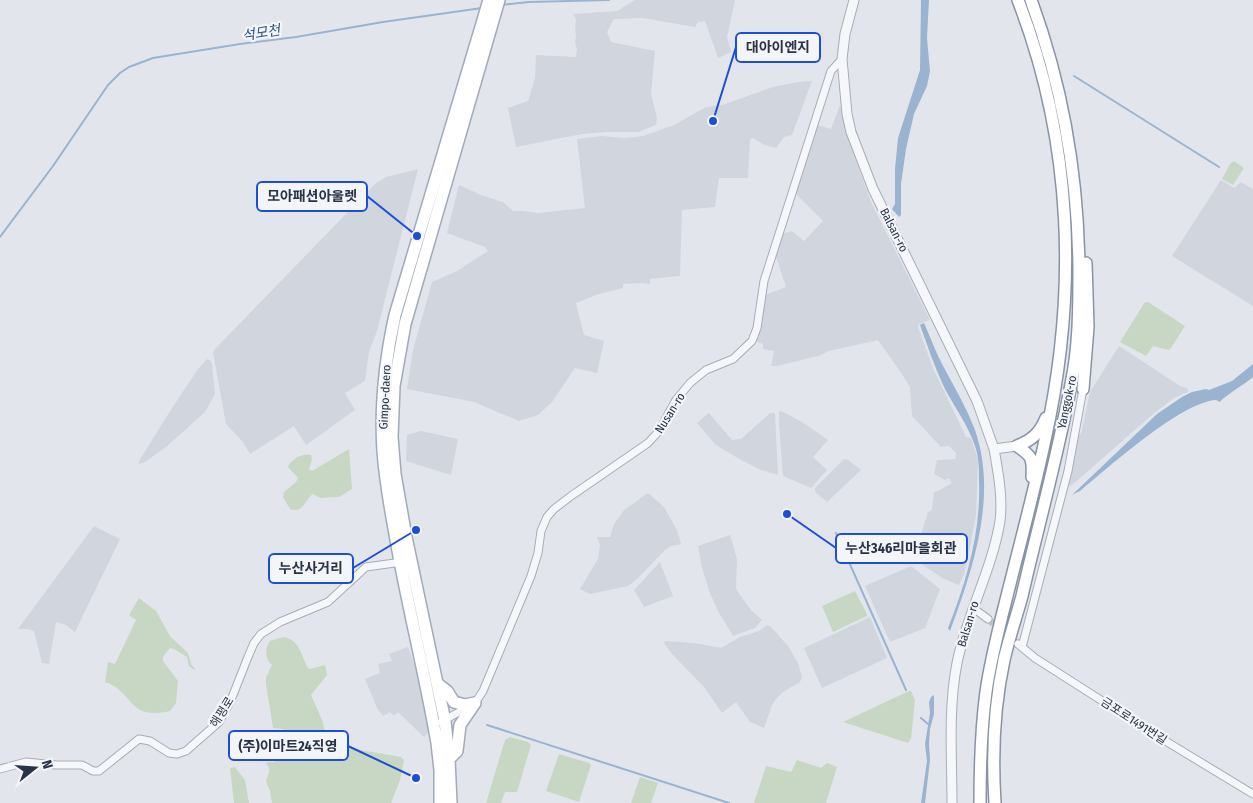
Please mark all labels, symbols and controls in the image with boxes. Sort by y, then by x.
water label: 석모천 [241,21,283,44]
callout: 대아이엔지 [736,33,820,62]
text: 대아이엔지 [746,39,810,56]
callout: 모아패션아울렛 [257,182,367,211]
text: 모아패션아울렛 [267,188,357,205]
street label: Balsan-ro [877,206,911,254]
street label: Gimpo-daero [376,364,394,430]
street label: Yanggok-ro [1054,374,1080,430]
street label: Nusan-ro [652,390,688,436]
callout: 누산346리마을회관 [836,534,967,563]
text: 누산346리마을회관 [845,540,957,557]
callout: 누산사거리 [269,554,353,583]
text: 누산사거리 [279,560,343,577]
street label: Balsan-ro [954,599,982,649]
street label: 해평로 [207,694,237,730]
street label: 금포로1491번길 [1098,694,1170,748]
callout: (주)이마트24직영 [229,731,348,760]
text: (주)이마트24직영 [238,738,338,755]
north arrow [10,743,60,793]
text: N [38,758,56,771]

